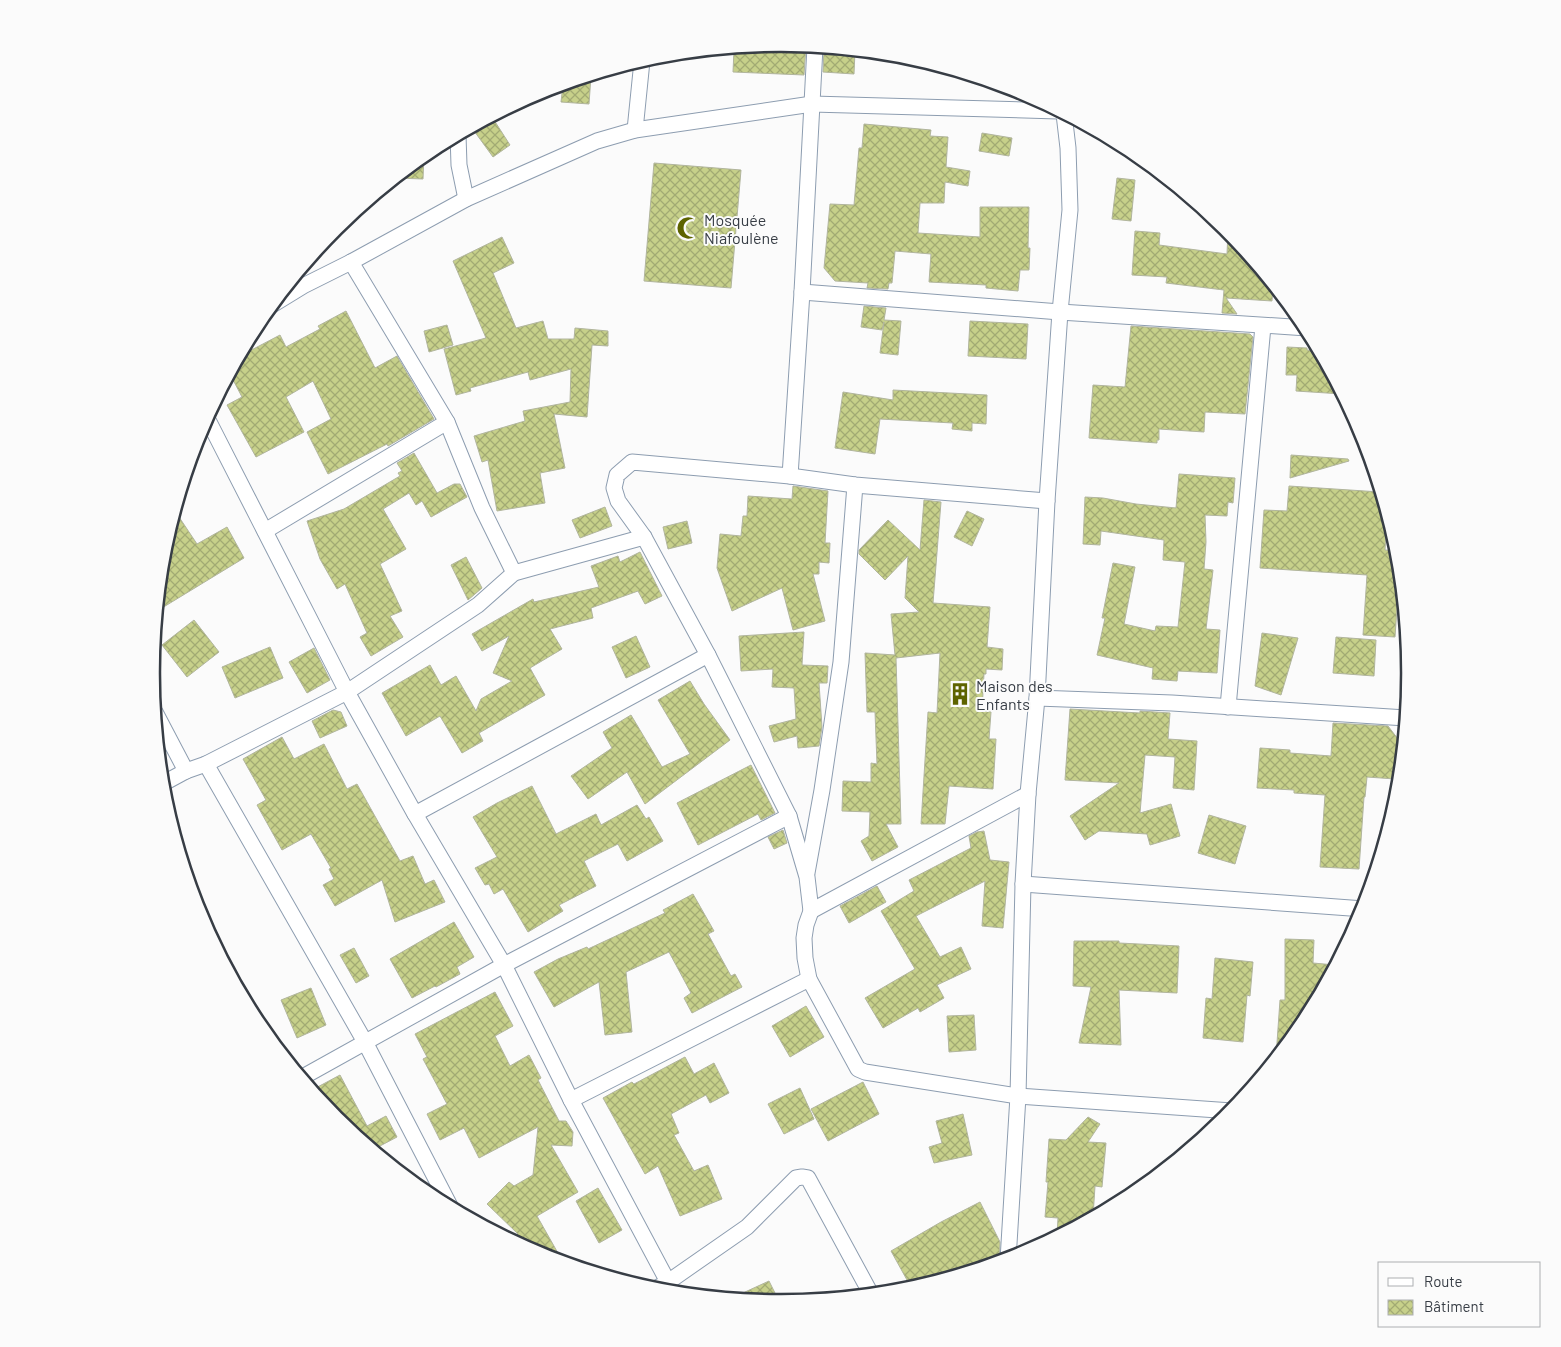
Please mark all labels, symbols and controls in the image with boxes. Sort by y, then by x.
place label: Mosquée Niafoulène [704,210,779,247]
mosque icon: Mosquée Niafoulène [675,215,701,241]
place label: Maison des Enfants [976,676,1053,713]
building icon: Maison des Enfants [947,681,973,707]
legend [1378,1262,1541,1327]
text: Route [1424,1272,1463,1290]
text: Bâtiment [1424,1297,1484,1315]

